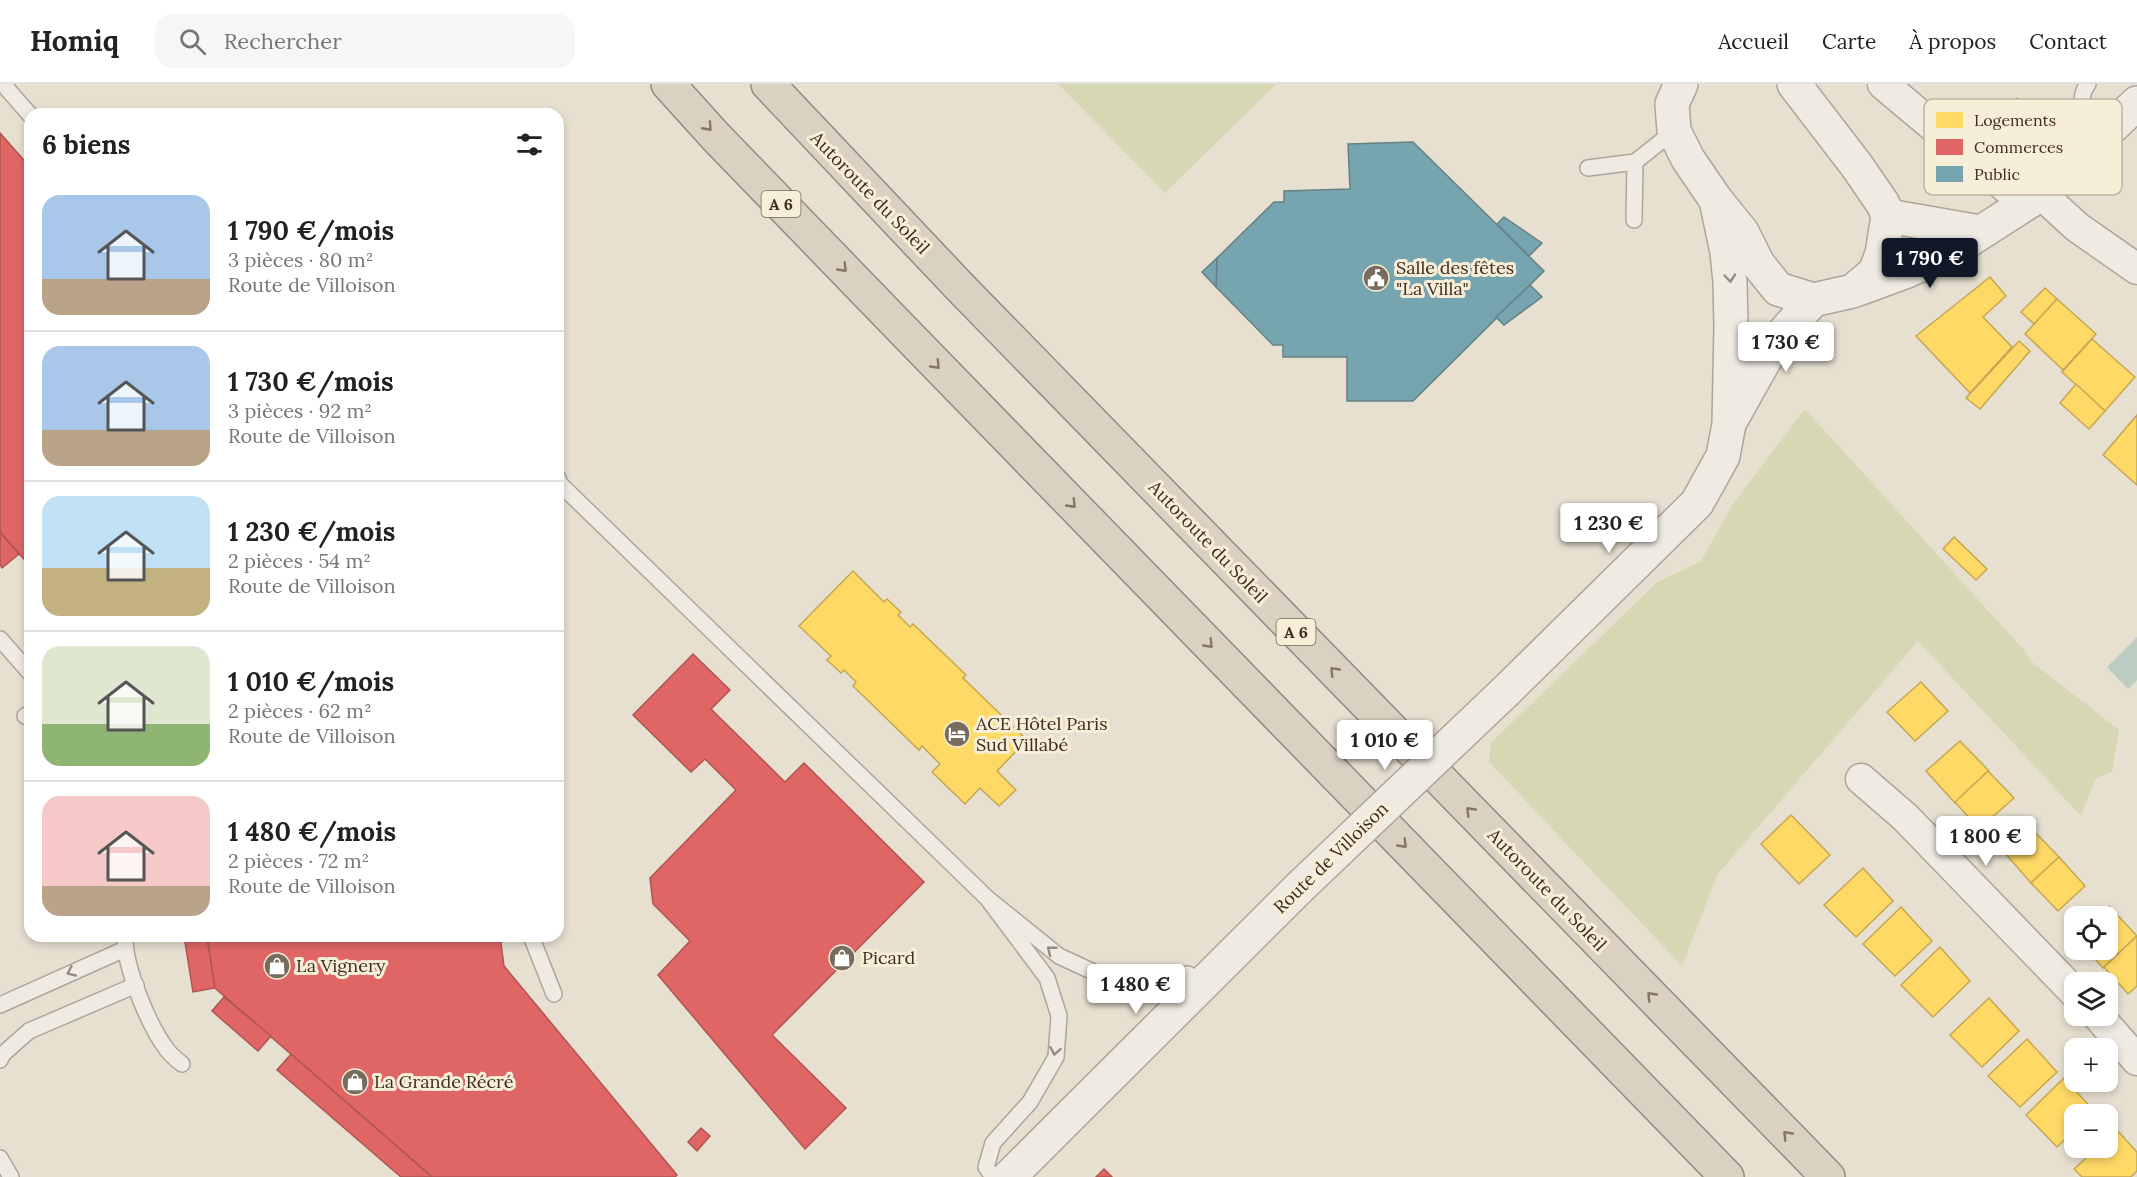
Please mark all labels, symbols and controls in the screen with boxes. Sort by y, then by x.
search box [155,14,575,68]
text: Homiq [30,23,119,59]
icon: search [176,25,209,58]
text: Rechercher [224,27,342,55]
text: Accueil [1718,28,1789,55]
text: Carte [1822,28,1876,55]
text: À propos [1909,28,1996,55]
text: Contact [2029,28,2107,55]
legend [1924,99,2122,195]
text: Logements [1974,110,2056,130]
one-way arrow [701,120,712,131]
street label: Autoroute du Soleil [805,126,935,259]
text: 6 biens [42,128,130,161]
icon: filters [513,128,546,161]
text: Commerces [1974,137,2063,157]
text: Public [1974,164,2020,184]
road number: A 6 [762,191,800,217]
text: 1 790 €/mois [228,214,394,247]
icon: home [90,219,162,291]
pin: 1 790 € [1875,238,1985,289]
text: 1 790 € [1896,245,1964,270]
text: 3 pièces · 80 m² [228,247,373,272]
place label: Salle des fêtes "La Villa" [1396,256,1514,300]
one-way arrow [835,261,846,272]
public building icon: Salle des fêtes "La Villa" [1361,263,1391,293]
text: Route de Villoison [228,272,396,297]
one-way arrow [1723,274,1736,283]
pin: 1 730 € [1731,322,1841,373]
text: 1 730 € [1752,329,1820,354]
one-way arrow [929,357,940,368]
text: 1 730 €/mois [228,365,394,398]
icon: home [90,370,162,442]
text: 3 pièces · 92 m² [228,398,372,423]
text: Route de Villoison [228,423,396,448]
street label: Autoroute du Soleil [1143,475,1273,608]
one-way arrow [1065,497,1076,508]
pin: 1 230 € [1554,503,1664,554]
text: 1 230 € [1574,510,1644,535]
text: 1 230 €/mois [228,515,395,548]
icon: home [90,520,162,592]
text: 2 pièces · 54 m² [228,548,371,573]
text: Route de Villoison [228,573,396,598]
road number: A 6 [1276,619,1316,645]
one-way arrow [1201,637,1212,648]
text: 1 010 €/mois [228,665,394,698]
one-way arrow [1331,668,1342,679]
icon: home [90,670,162,742]
text: 2 pièces · 62 m² [228,698,372,723]
place label: ACE Hôtel Paris Sud Villabé [975,712,1107,756]
hotel icon: ACE Hôtel Paris Sud Villabé [942,719,972,749]
pin: 1 010 € [1330,720,1440,771]
text: Route de Villoison [228,723,396,748]
text: 1 010 € [1351,727,1419,752]
street label: Route de Villoison [1268,797,1393,918]
one-way arrow [1467,807,1478,818]
text: 1 480 €/mois [228,815,396,848]
pin: 1 800 € [1931,816,2041,867]
icon: home [90,820,162,892]
street label: Autoroute du Soleil [1482,823,1612,956]
text: 1 800 € [1950,823,2022,848]
one-way arrow [1396,837,1407,848]
text: 2 pièces · 72 m² [228,848,369,873]
text: Route de Villoison [228,873,396,898]
map controls [2064,906,2118,1158]
button: locate [2064,906,2118,960]
shop icon: Picard [827,943,857,973]
place label: Picard [862,946,915,969]
one-way arrow [1047,947,1058,958]
shop icon: La Vignery [262,951,292,981]
place label: La Vignery [296,954,386,977]
one-way arrow [67,964,78,976]
pin: 1 480 € [1081,964,1191,1015]
text: 1 480 € [1101,971,1171,996]
button: layers [2064,972,2118,1026]
one-way arrow [1647,992,1658,1003]
button: + [2064,1038,2118,1092]
one-way arrow [1050,1046,1062,1055]
shop icon: La Grande Récré [340,1067,370,1097]
place label: La Grande Récré [374,1070,514,1093]
button: − [2064,1104,2118,1158]
one-way arrow [1783,1132,1794,1143]

